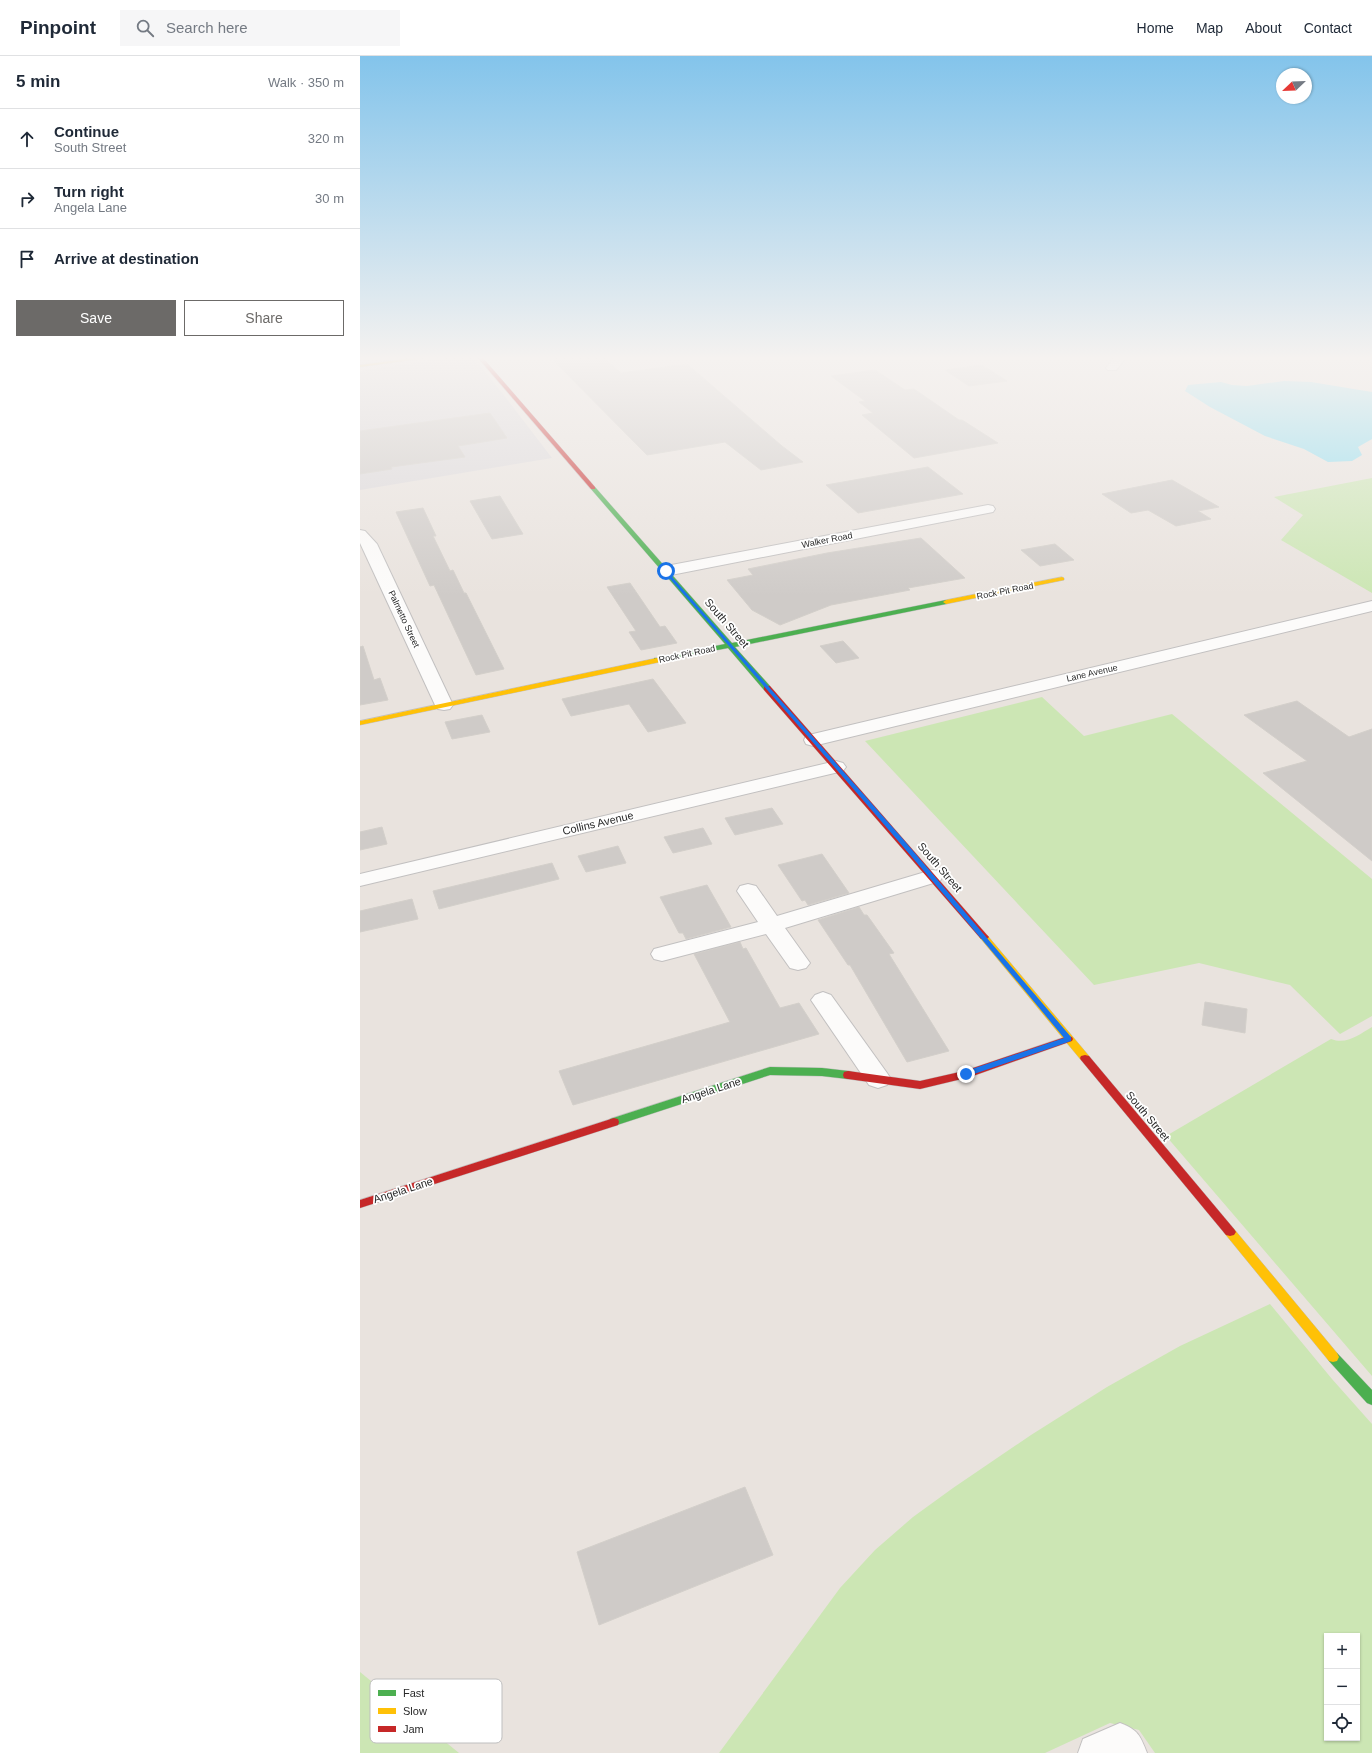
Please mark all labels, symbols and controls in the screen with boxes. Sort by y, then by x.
search box [120,10,400,46]
text: Pinpoint [20,17,96,38]
icon: search [134,17,156,39]
text: Search here [166,19,248,36]
text: Home [1137,20,1174,36]
text: Map [1196,20,1223,36]
text: About [1245,20,1282,36]
text: Contact [1304,20,1352,36]
north arrow [1276,68,1312,104]
text: 5 min [16,72,60,91]
text: Walk · 350 m [268,75,344,90]
text: Continue [54,123,119,140]
icon: ahead [16,128,38,150]
text: 320 m [308,131,344,146]
text: South Street [54,140,126,155]
text: Turn right [54,183,124,200]
icon: right [16,188,38,210]
text: 30 m [315,191,344,206]
text: Angela Lane [54,200,127,215]
icon: arrive [16,248,38,270]
text: Arrive at destination [54,250,199,267]
button: Save [16,300,176,336]
button: Share [184,300,344,336]
street label: Walker Road [801,530,853,550]
route start [657,562,675,580]
street label: Rock Pit Road [976,581,1034,601]
street label: Palmetto Street [386,589,422,650]
street label: South Street [702,596,752,650]
street label: Rock Pit Road [658,643,716,665]
street label: Lane Avenue [1065,662,1119,684]
street label: Collins Avenue [561,809,635,837]
street label: South Street [915,840,965,894]
route end [957,1065,975,1083]
street label: Angela Lane [680,1075,742,1105]
street label: South Street [1124,1089,1172,1143]
street label: Angela Lane [372,1175,434,1205]
map controls [1324,1633,1360,1741]
button: + [1324,1633,1360,1669]
button: − [1324,1669,1360,1705]
legend [370,1679,502,1743]
text: Fast [403,1687,424,1699]
text: Slow [403,1705,427,1717]
button: locate [1324,1705,1360,1741]
text: Jam [403,1723,424,1735]

